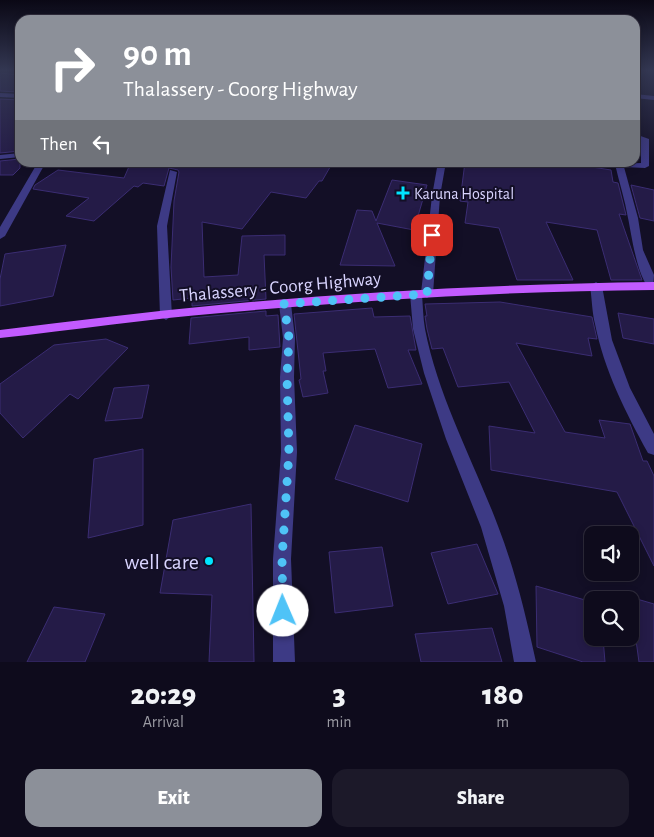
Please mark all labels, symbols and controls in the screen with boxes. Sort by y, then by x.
icon: right [40,35,105,100]
text: 90 m [123,37,192,72]
text: Thalassery - Coorg Highway [123,78,358,100]
icon: left [88,130,116,158]
text: Then [40,135,78,154]
marker: Karuna Hospital [396,186,410,200]
place label: Karuna Hospital [414,186,514,202]
pin [411,214,453,256]
icon: arrive [418,221,446,249]
street label: Thalassery - Coorg Highway [178,269,382,306]
map controls [584,526,639,646]
button: sound [584,526,639,581]
place label: well care [124,551,199,573]
marker: well care [203,555,215,567]
position arrow [256,584,308,636]
button: search [584,591,639,646]
text: 20:29 [130,680,196,710]
text: 3 [332,680,346,710]
text: 180 [482,680,524,710]
text: Arrival [143,714,184,730]
text: min [327,714,352,730]
text: m [496,714,509,730]
button: Exit [25,769,322,827]
button: Share [332,769,629,827]

